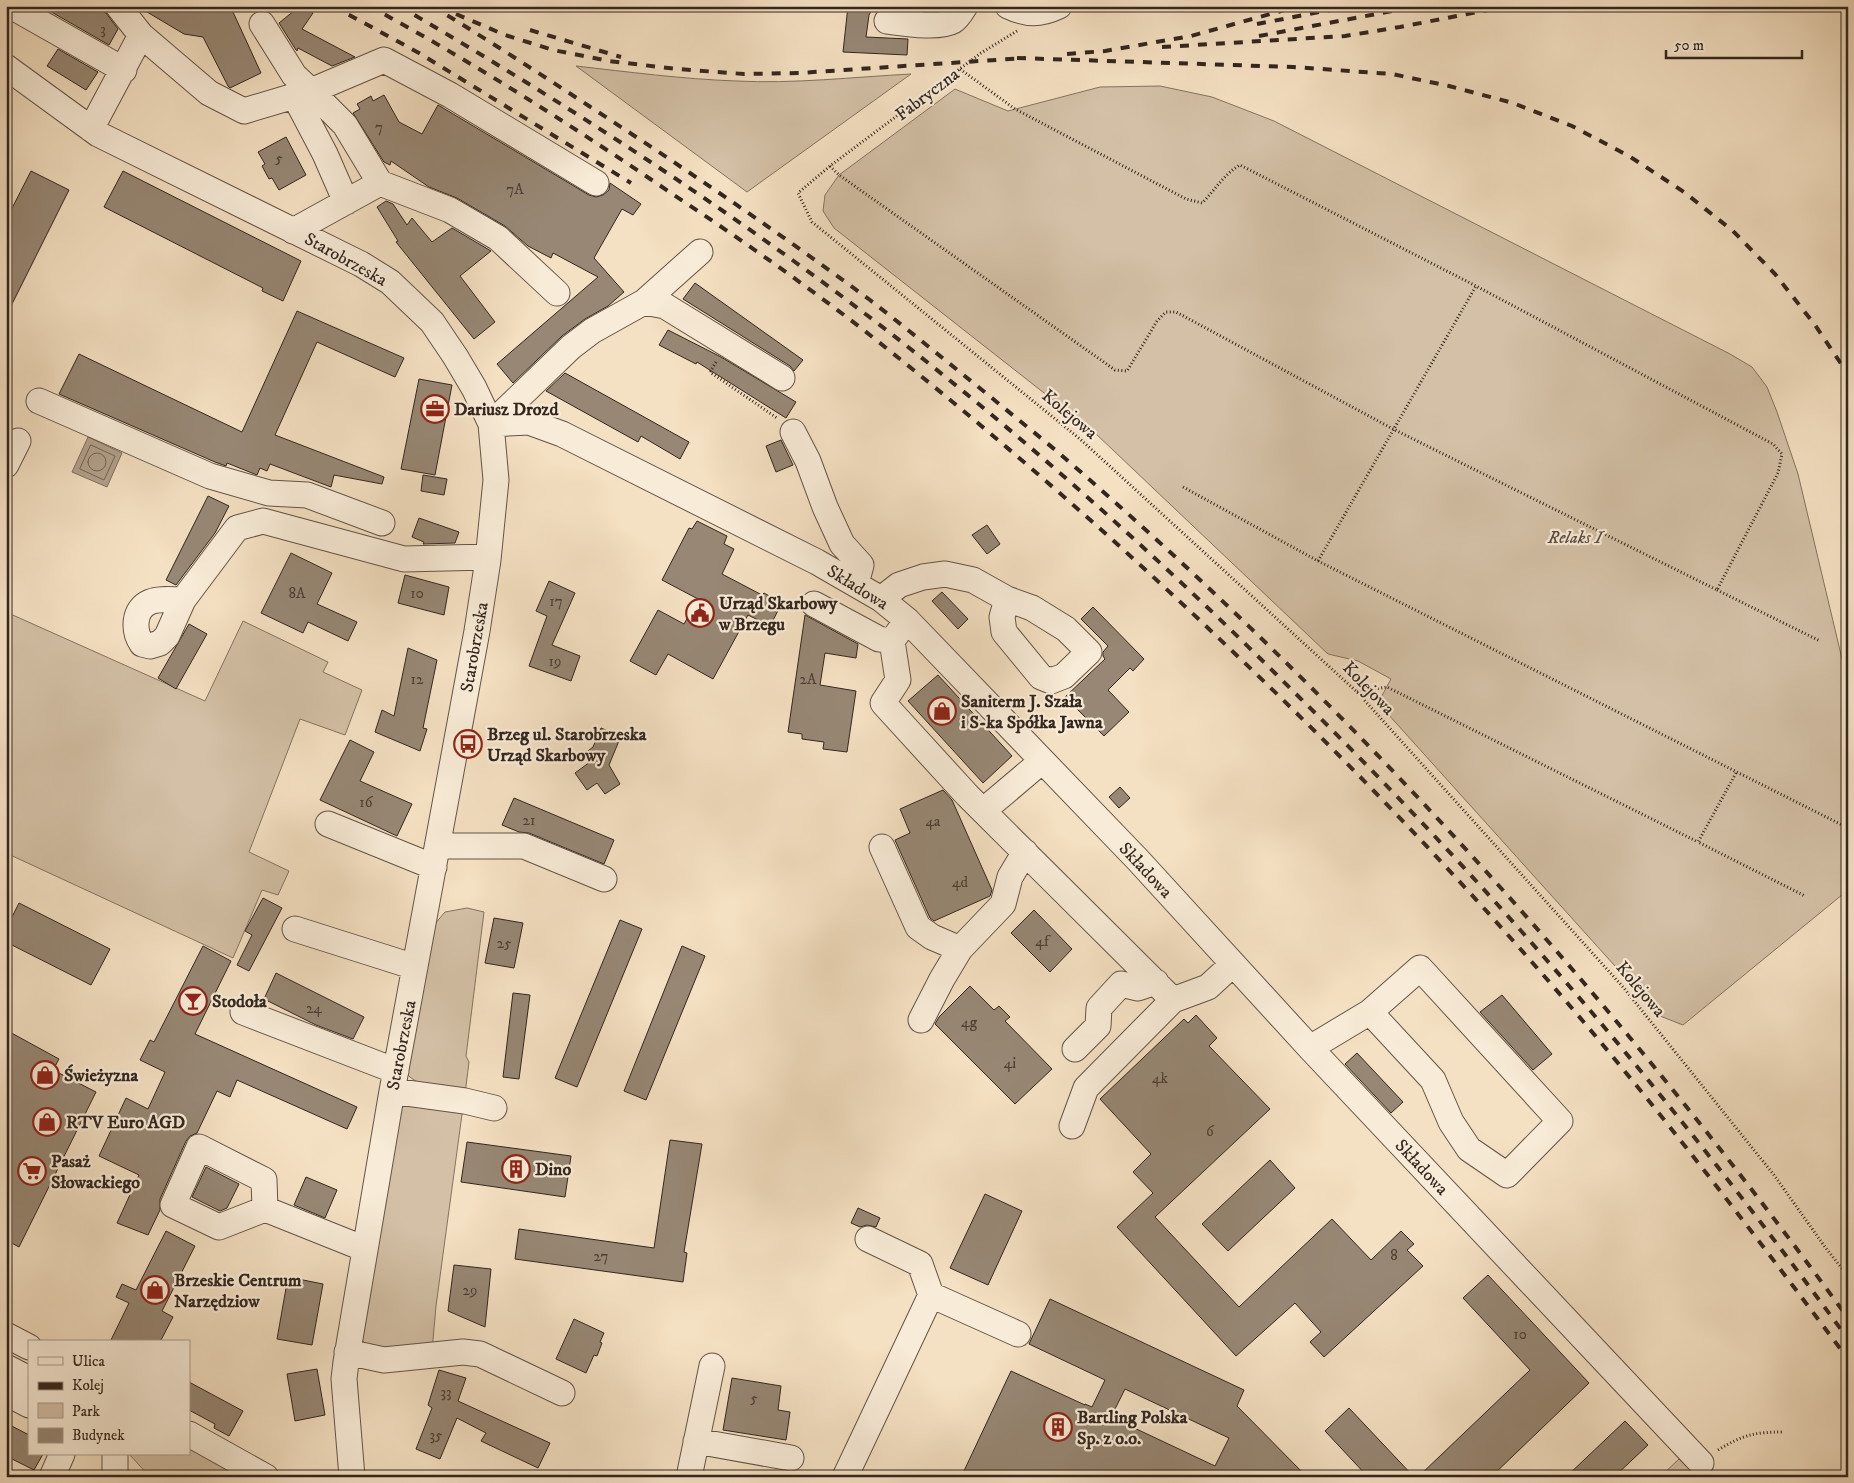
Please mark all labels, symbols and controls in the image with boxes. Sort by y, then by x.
house number: 3 [100,20,106,39]
scale bar [1666,28,1803,60]
text: 50 m [1674,36,1704,55]
street label: Fabryczna [891,63,964,126]
house number: 7 [375,118,383,137]
house number: 5 [275,149,283,168]
house number: 7A [506,180,524,199]
street label: Starobrzeska [300,228,391,292]
street label: Kolejowa [1037,385,1102,445]
office icon: Dariusz Drozd [420,394,450,424]
place label: Dariusz Drozd [454,399,559,421]
park label: Relaks I [1547,527,1606,549]
street label: Składowa [823,560,893,615]
house number: 8A [288,584,306,603]
house number: 10 [410,584,424,603]
house number: 17 [549,592,563,611]
place label: Urząd Skarbowy w Brzegu [718,593,838,636]
public building icon: Urząd Skarbowy w Brzegu [685,598,715,628]
street label: Starobrzeska [456,600,494,694]
house number: 19 [549,652,561,671]
street label: Kolejowa [1337,657,1399,720]
house number: 12 [411,670,424,689]
house number: 2A [800,670,817,689]
place label: Saniterm J. Szała i S-ka Spółka Jawna [961,691,1103,734]
shop icon: Saniterm J. Szała i S-ka Spółka Jawna [927,696,957,726]
place label: Brzeg ul. Starobrzeska Urząd Skarbowy [487,724,647,767]
bus stop icon: Brzeg ul. Starobrzeska Urząd Skarbowy [453,729,483,759]
house number: 16 [359,793,374,812]
house number: 21 [523,811,535,830]
house number: 4a [925,812,941,831]
street label: Składowa [1114,838,1177,903]
house number: 4d [952,873,969,892]
house number: 4f [1035,932,1051,951]
house number: 25 [497,934,512,953]
street label: Kolejowa [1611,957,1670,1022]
bar icon: Stodoła [178,986,208,1016]
place label: Stodoła [212,991,267,1013]
street label: Starobrzeska [382,998,422,1092]
house number: 24 [306,999,322,1018]
house number: 4g [961,1013,978,1032]
house number: 4i [1004,1054,1016,1073]
shop icon: Świeżyzna [30,1060,60,1090]
place label: Świeżyzna [64,1064,138,1087]
house number: 4k [1152,1069,1169,1088]
shop icon: RTV Euro AGD [32,1107,62,1137]
place label: RTV Euro AGD [66,1112,185,1134]
house number: 6 [1206,1122,1215,1141]
street label: Składowa [1390,1135,1453,1200]
place label: Pasaż Słowackiego [51,1151,140,1194]
building icon: Dino [501,1154,531,1184]
supermarket icon: Pasaż Słowackiego [17,1156,47,1186]
place label: Dino [535,1159,571,1181]
house number: 8 [1390,1246,1398,1265]
house number: 27 [594,1247,609,1266]
place label: Brzeskie Centrum Narzędziow [174,1270,302,1313]
shop icon: Brzeskie Centrum Narzędziow [140,1275,170,1305]
house number: 29 [463,1281,477,1300]
house number: 10 [1513,1325,1527,1344]
legend [28,1340,190,1456]
text: Ulica [72,1352,105,1371]
text: Kolej [72,1376,104,1395]
house number: 33 [440,1383,452,1402]
house number: 5 [750,1389,758,1408]
text: Park [72,1402,101,1421]
place label: Bartling Polska Sp. z o.o. [1077,1407,1188,1450]
building icon: Bartling Polska Sp. z o.o. [1043,1412,1073,1442]
text: Budynek [72,1426,125,1445]
house number: 35 [429,1426,443,1445]

